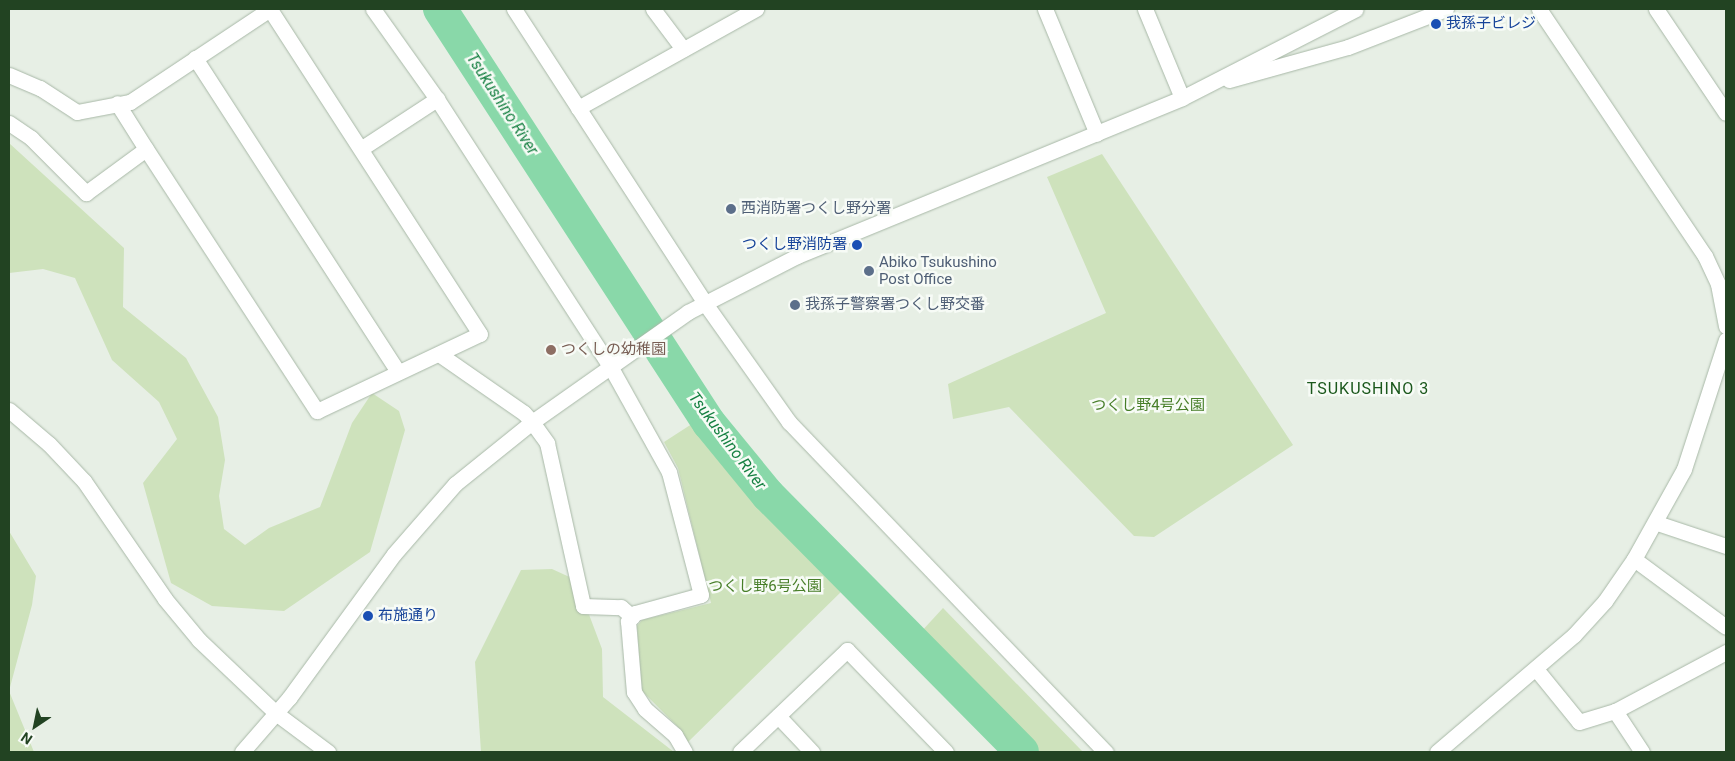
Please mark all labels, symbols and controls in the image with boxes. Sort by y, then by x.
place label: 我孫子ビレジ [1446,15,1536,33]
marker: 我孫子ビレジ [1430,18,1442,30]
water label: Tsukushino River [462,50,542,158]
place label: 西消防署つくし野分署 [741,200,891,218]
marker: 西消防署つくし野分署 [725,203,737,215]
place label: つくし野消防署 [742,236,847,254]
marker: つくし野消防署 [851,239,863,251]
place label: Abiko Tsukushino Post Office [879,253,997,288]
marker: Abiko Tsukushino Post Office [863,265,875,277]
place label: 我孫子警察署つくし野交番 [805,296,985,314]
marker: 我孫子警察署つくし野交番 [789,299,801,311]
place label: つくしの幼稚園 [561,341,666,359]
marker: つくしの幼稚園 [545,344,557,356]
district label: TSUKUSHINO 3 [1305,379,1431,399]
water label: Tsukushino River [684,388,770,494]
park label: つくし野4号公園 [1091,397,1205,415]
park label: つくし野6号公園 [708,578,822,596]
place label: 布施通り [378,607,438,625]
marker: 布施通り [362,610,374,622]
north arrow [10,701,60,751]
text: N [18,729,35,748]

